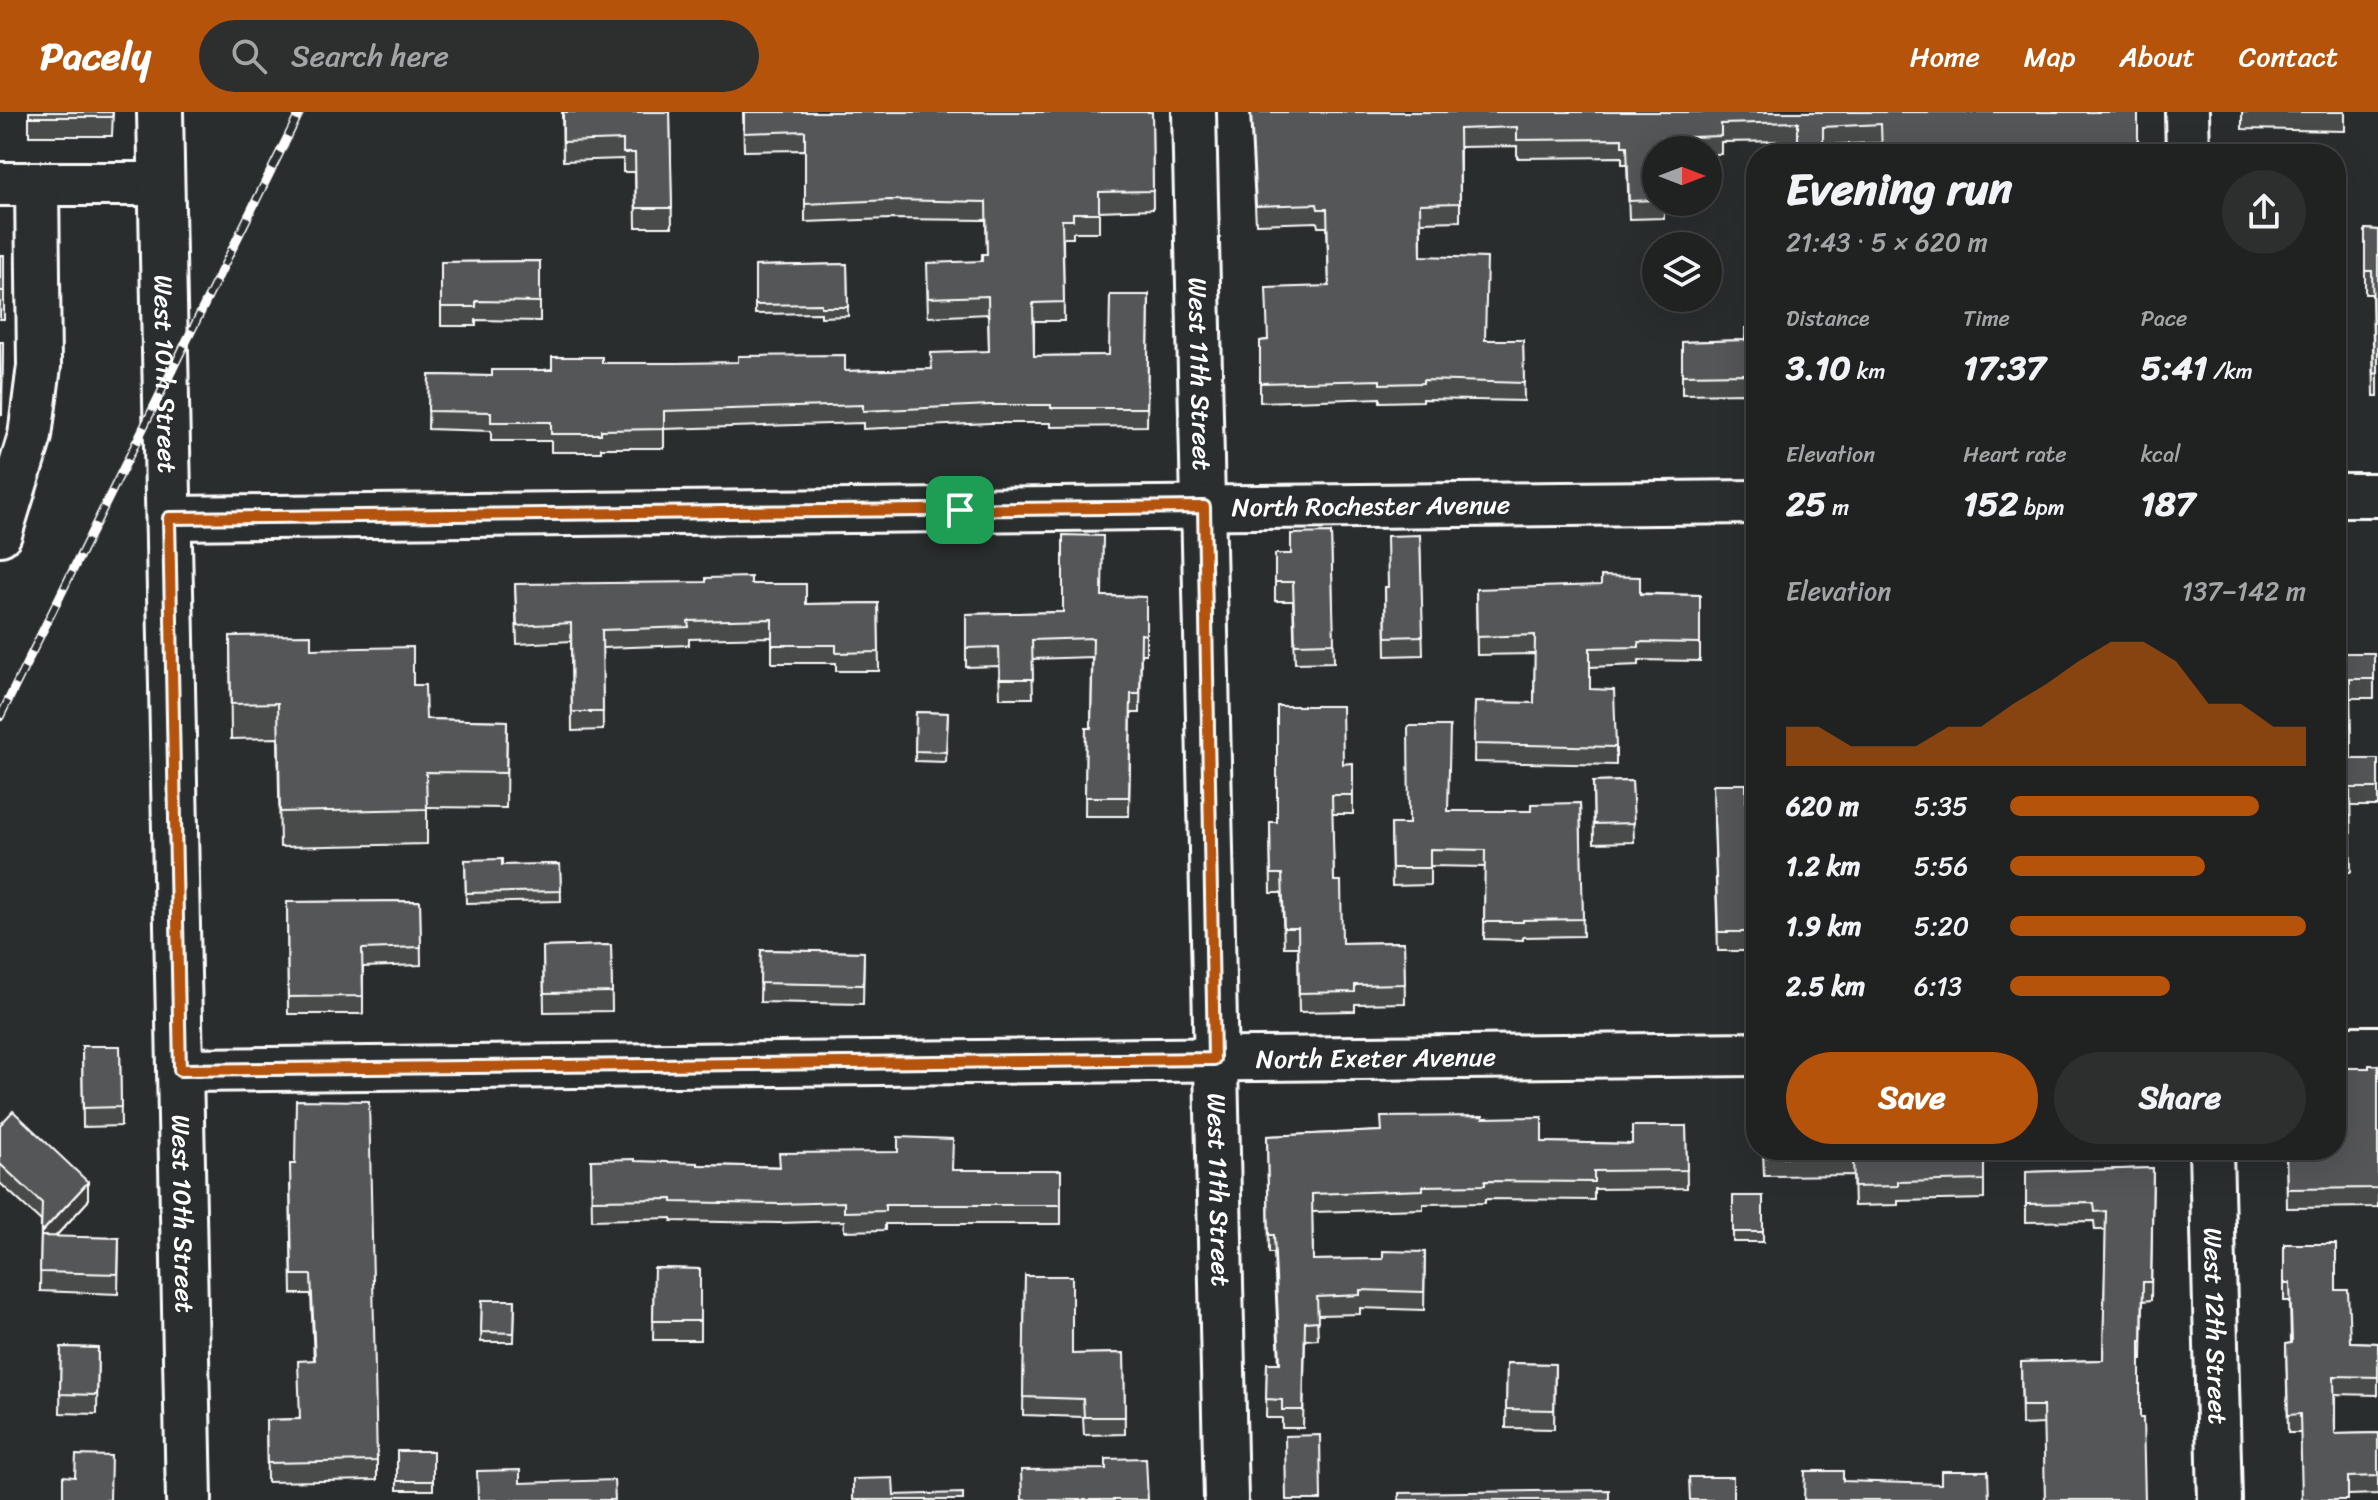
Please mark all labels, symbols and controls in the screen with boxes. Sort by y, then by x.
search box [199,20,759,92]
text: Pacely [40,23,151,90]
text: Search here [291,29,449,83]
text: Home [1910,32,1980,81]
text: Map [2024,32,2075,81]
text: About [2119,32,2195,81]
text: Contact [2239,32,2338,81]
icon: search [227,34,271,78]
north arrow [1642,136,1722,216]
map controls [1642,136,1722,312]
text: Evening run [1786,150,2012,228]
button: share [2222,170,2306,254]
text: 21:43 · 5 × 620 m [1786,219,1988,265]
button: layers [1642,232,1722,312]
street label: West 10th Street [140,274,191,474]
street label: West 11th Street [1175,277,1225,471]
text: Distance [1786,299,1870,338]
text: Time [1963,299,2010,338]
text: Pace [2141,299,2187,338]
text: 3.10 [1786,338,1851,398]
text: 17:37 [1963,338,2046,398]
text: 5:41 [2141,338,2208,398]
text: km [1851,352,1885,391]
text: /km [2208,352,2253,391]
text: Elevation [1786,435,1875,474]
text: Heart rate [1963,435,2067,474]
text: kcal [2141,435,2181,474]
text: 25 [1786,474,1826,534]
text: 152 [1963,474,2018,534]
text: 187 [2141,474,2195,534]
pin [926,476,994,544]
street label: North Rochester Avenue [1231,481,1510,530]
icon: arrive [938,488,982,532]
text: m [1826,488,1849,527]
text: bpm [2018,488,2065,527]
text: Elevation [1786,568,1891,614]
text: 137–142 m [2182,568,2306,614]
text: 620 m [1786,783,1859,829]
text: 5:35 [1914,783,1968,829]
text: 1.2 km [1786,843,1861,889]
text: 5:56 [1914,843,1968,889]
text: 1.9 km [1786,903,1862,949]
text: 5:20 [1914,903,1969,949]
text: 2.5 km [1786,963,1865,1009]
text: 6:13 [1914,963,1962,1009]
street label: North Exeter Avenue [1256,1034,1496,1082]
button: Save [1786,1052,2038,1144]
button: Share [2054,1052,2306,1144]
street label: West 11th Street [1194,1093,1244,1287]
street label: West 10th Street [158,1114,208,1313]
street label: West 12th Street [2190,1227,2241,1425]

